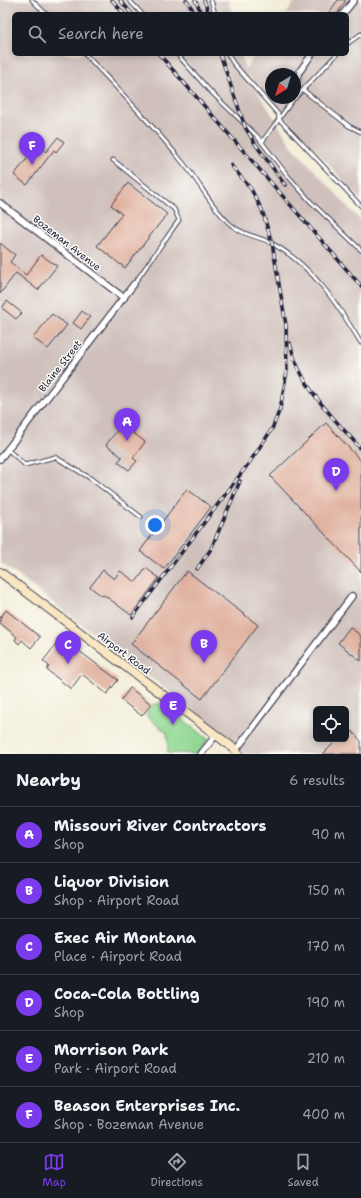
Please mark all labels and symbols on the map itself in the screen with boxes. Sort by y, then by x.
north arrow [265,68,301,104]
pin: F [19,132,45,165]
street label: Bozeman Avenue [30,212,104,274]
street label: Blaine Street [36,337,84,395]
pin: A [114,408,140,441]
pin: D [323,458,349,491]
your location [145,515,165,535]
street label: Airport Road [95,629,154,678]
pin: B [191,630,217,663]
pin: C [55,631,81,664]
pin: E [160,692,186,725]

